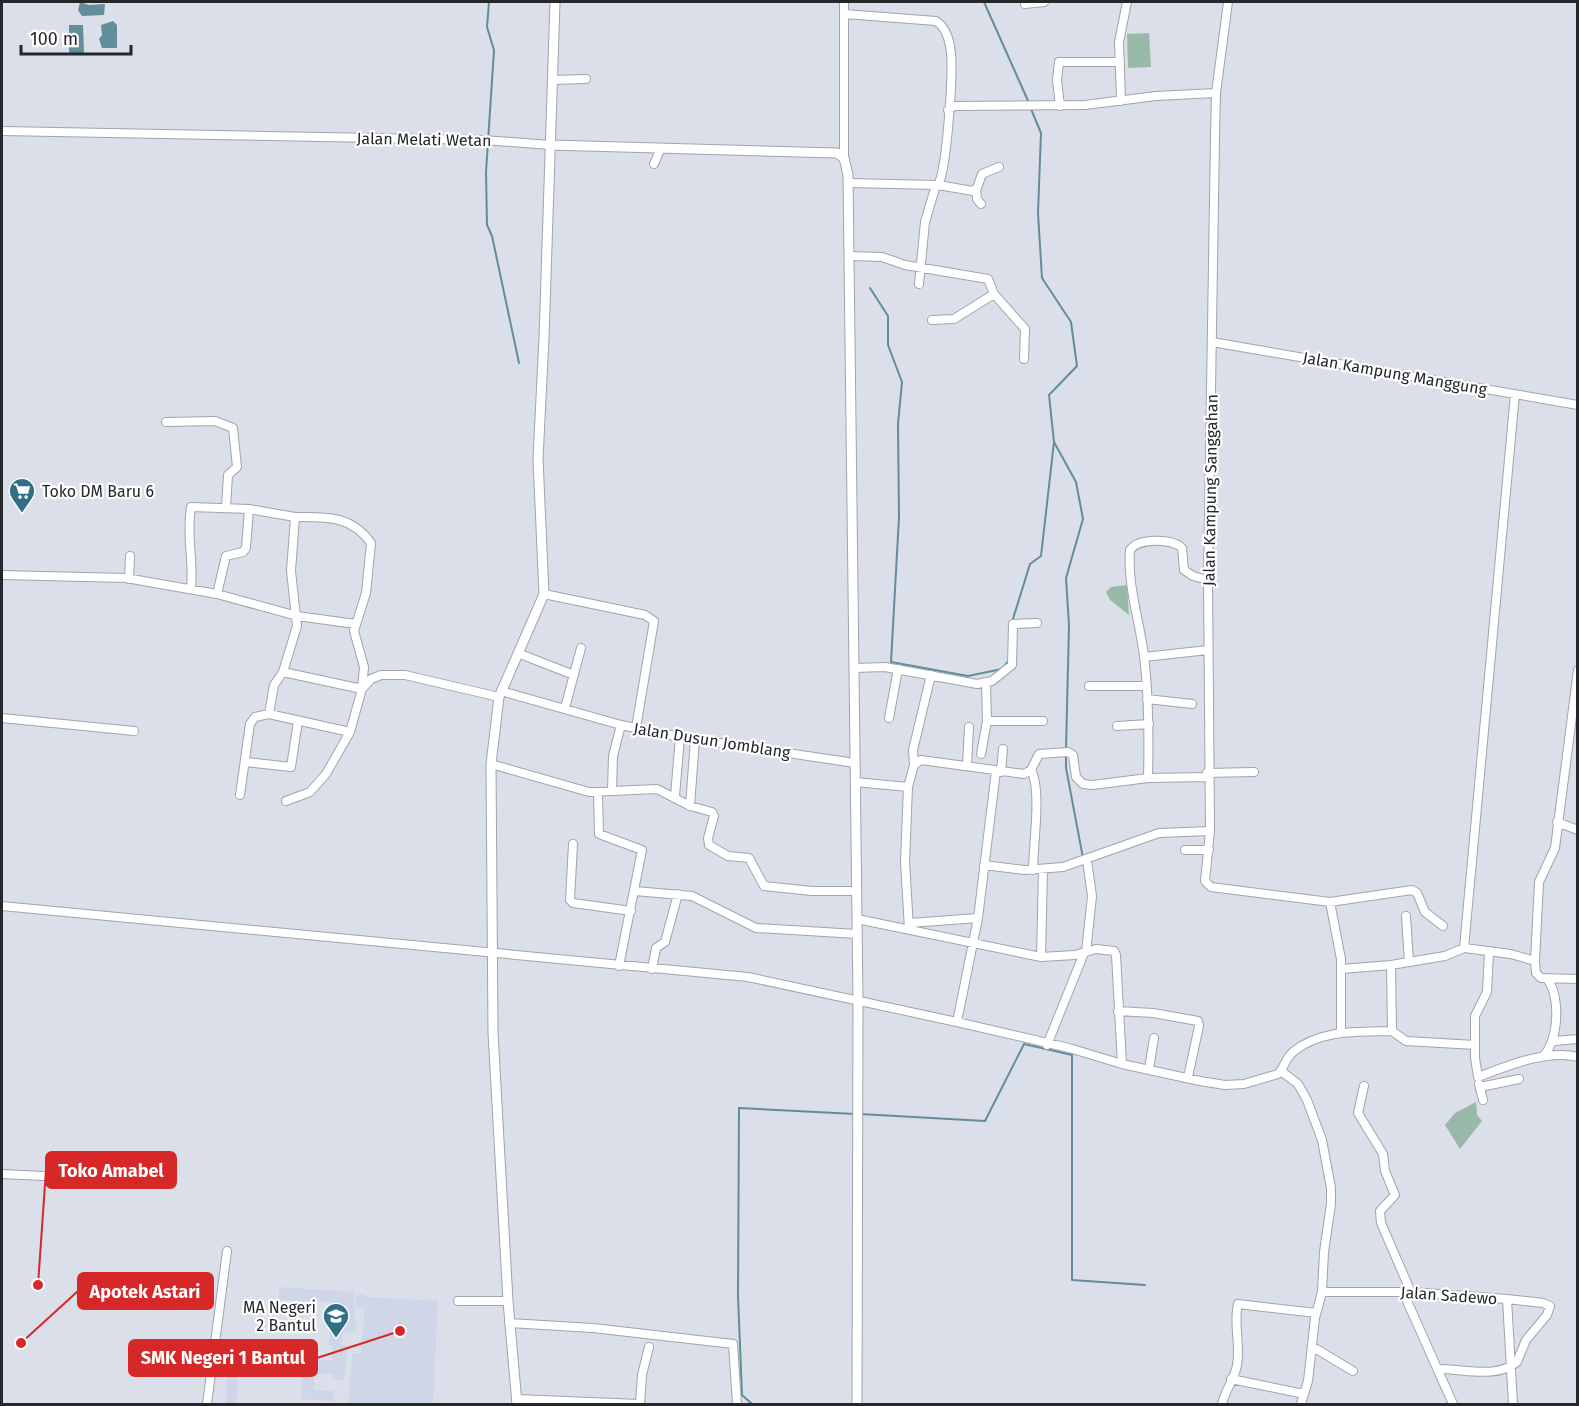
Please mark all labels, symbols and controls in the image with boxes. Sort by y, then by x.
scale bar [21,18,130,56]
text: 100 m [30,28,78,50]
street label: Jalan Melati Wetan [356,129,492,150]
street label: Jalan Kampung Manggung [1301,348,1489,399]
street label: Jalan Kampung Sanggahan [1199,394,1222,586]
supermarket icon: Toko DM Baru 6 [7,476,37,514]
place label: Toko DM Baru 6 [42,482,154,501]
street label: Jalan Dusun Jomblang [632,719,793,762]
callout: Toko Amabel [46,1152,176,1188]
text: Toko Amabel [58,1160,164,1182]
callout: Apotek Astari [78,1273,213,1309]
text: Apotek Astari [89,1281,200,1303]
street label: Jalan Sadewo [1400,1283,1498,1308]
place label: MA Negeri 2 Bantul [243,1298,316,1335]
school or university icon: MA Negeri 2 Bantul [321,1301,351,1339]
callout: SMK Negeri 1 Bantul [129,1340,317,1376]
text: SMK Negeri 1 Bantul [141,1347,306,1369]

